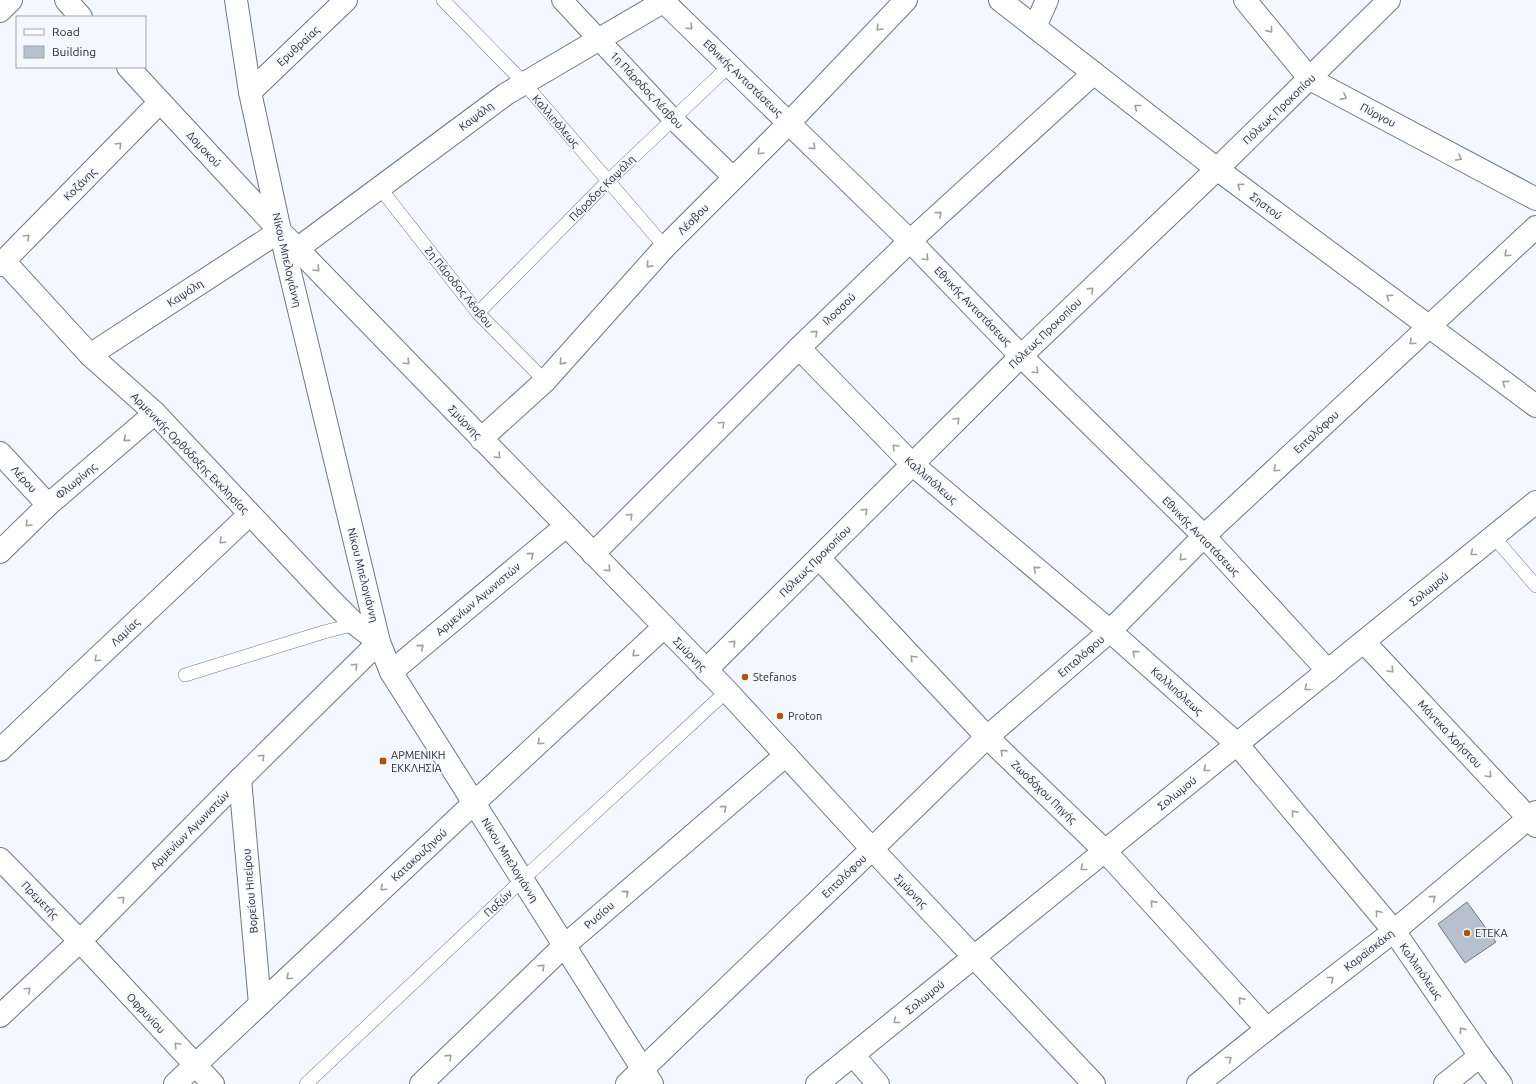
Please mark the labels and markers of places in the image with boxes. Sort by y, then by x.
place label: Stefanos [753,671,797,683]
marker: Stefanos [740,672,750,682]
place label: Proton [788,710,822,722]
marker: Proton [775,711,785,721]
place label: ΑΡΜΕΝΙΚΗ ΕΚΚΛΗΣΙΑ [391,749,446,774]
marker: ΑΡΜΕΝΙΚΗ ΕΚΚΛΗΣΙΑ [378,756,388,766]
place label: ΕΤΕΚΑ [1475,927,1509,939]
marker: ΕΤΕΚΑ [1462,928,1472,938]

